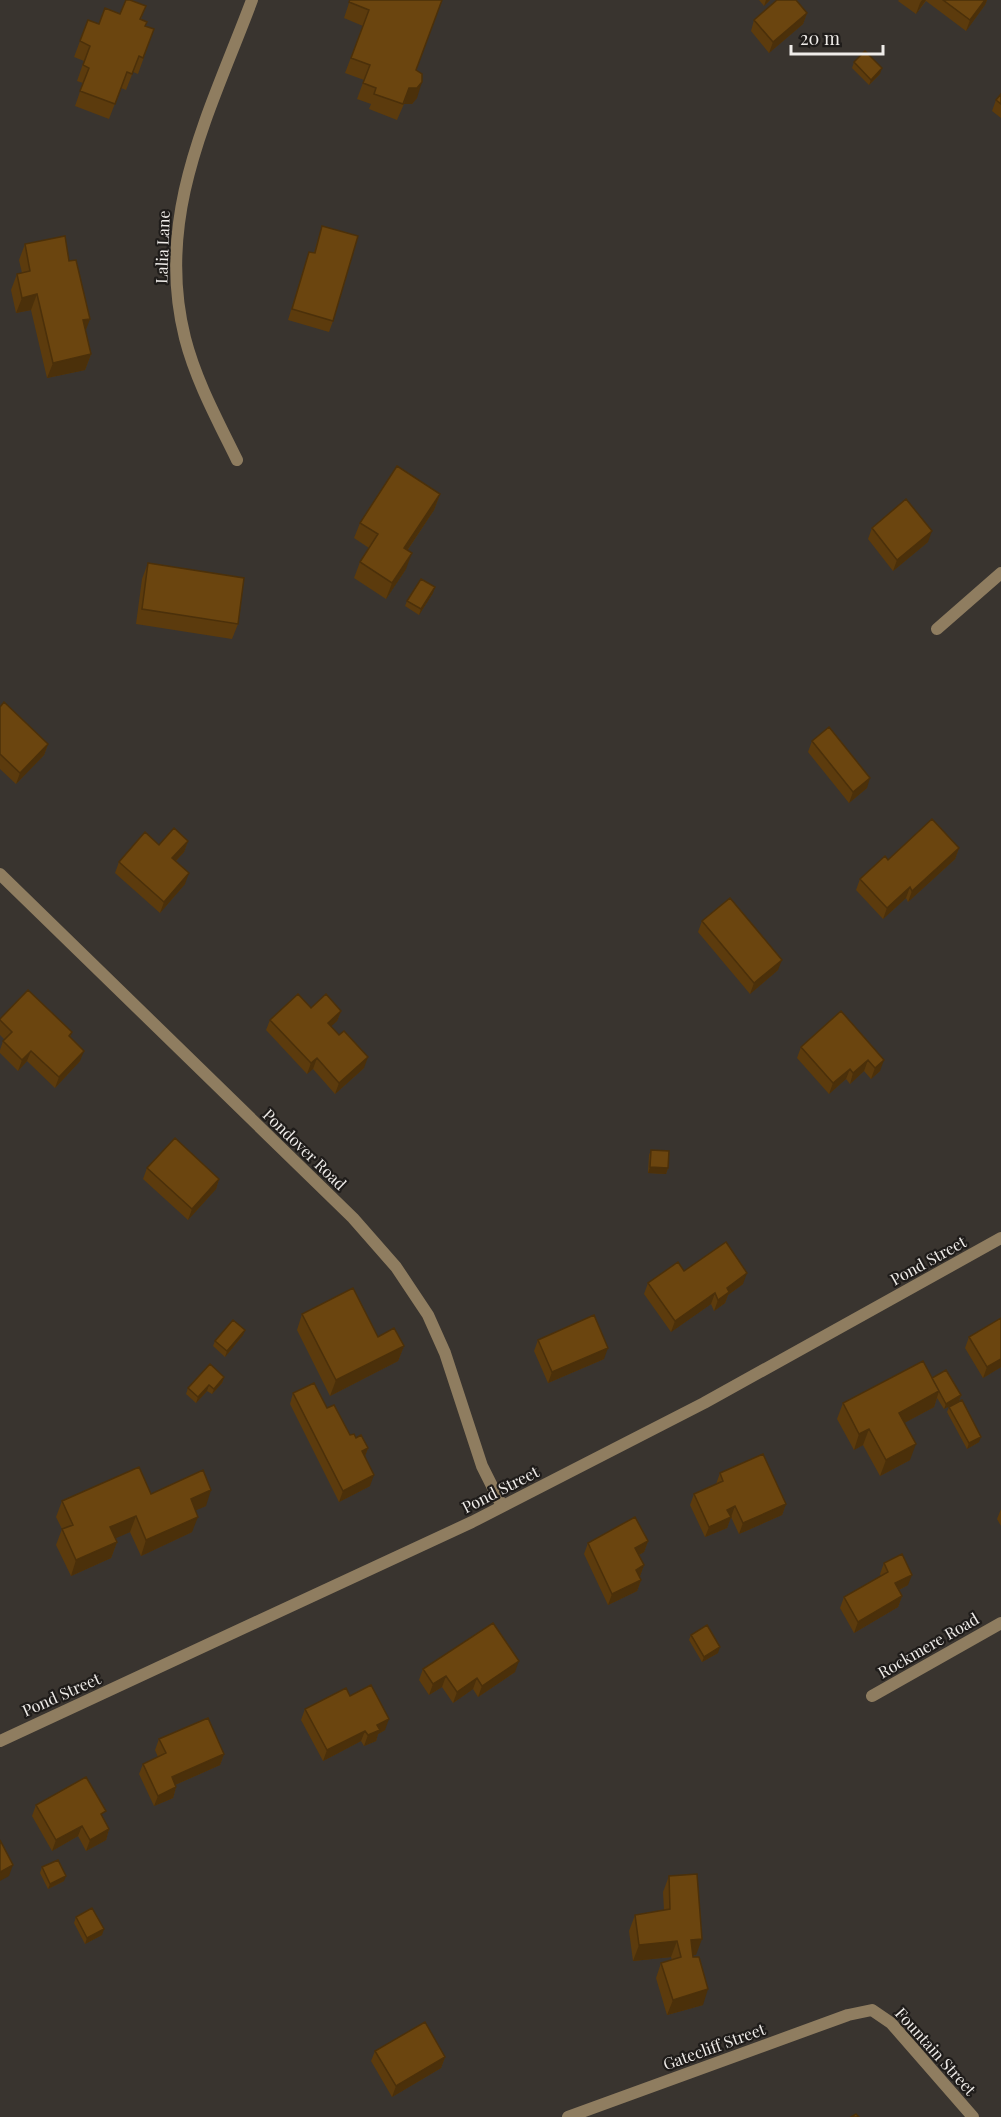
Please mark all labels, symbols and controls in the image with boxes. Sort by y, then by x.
scale bar [791,18,882,56]
text: 20 m [800,26,840,50]
street label: Lalia Lane [150,210,174,284]
street label: Pondover Road [259,1104,351,1194]
street label: Pond Street [886,1230,970,1289]
street label: Pond Street [458,1460,542,1517]
street label: Rockmere Road [874,1608,982,1682]
street label: Pond Street [18,1667,104,1721]
street label: Fountain Street [891,2003,981,2100]
street label: Gatecliff Street [660,2018,768,2074]

